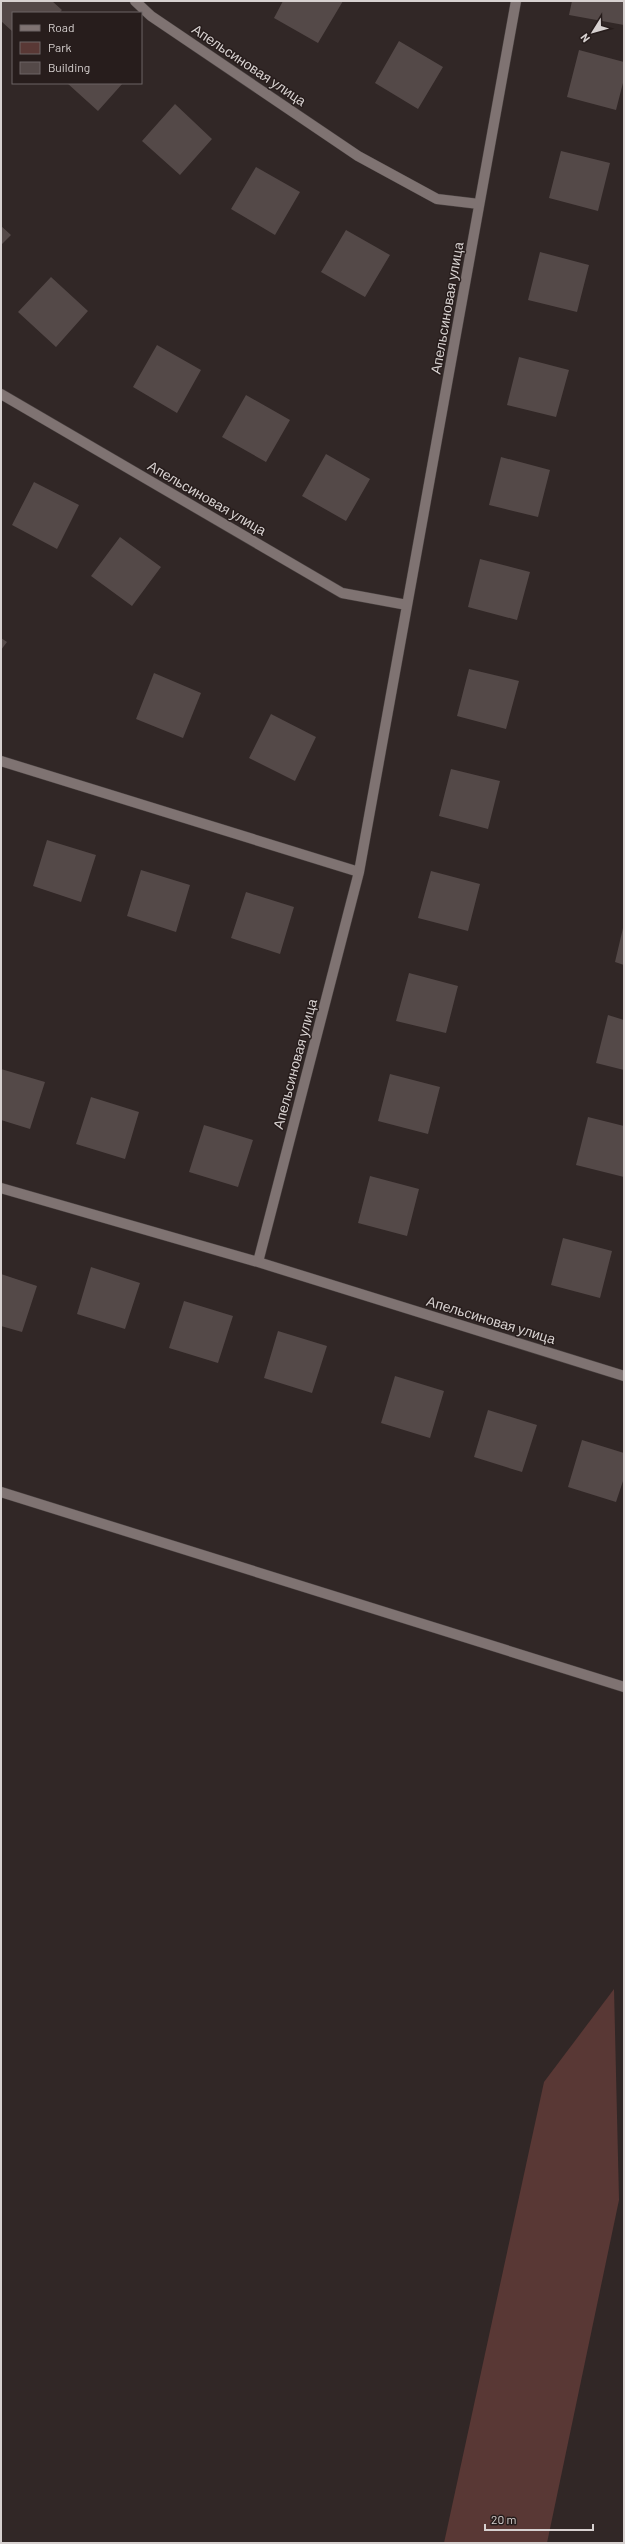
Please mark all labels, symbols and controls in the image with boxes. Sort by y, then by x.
legend [12,12,142,84]
north arrow [573,12,613,52]
text: Road [48,20,75,34]
street label: Апельсиновая улица [189,20,310,109]
text: N [577,31,592,45]
text: Park [48,40,72,54]
text: Building [48,60,90,74]
street label: Апельсиновая улица [427,240,467,375]
street label: Апельсиновая улица [145,457,270,539]
street label: Апельсиновая улица [269,997,320,1131]
street label: Апельсиновая улица [425,1292,558,1347]
scale bar [485,2506,593,2532]
text: 20 m [491,2512,517,2526]

